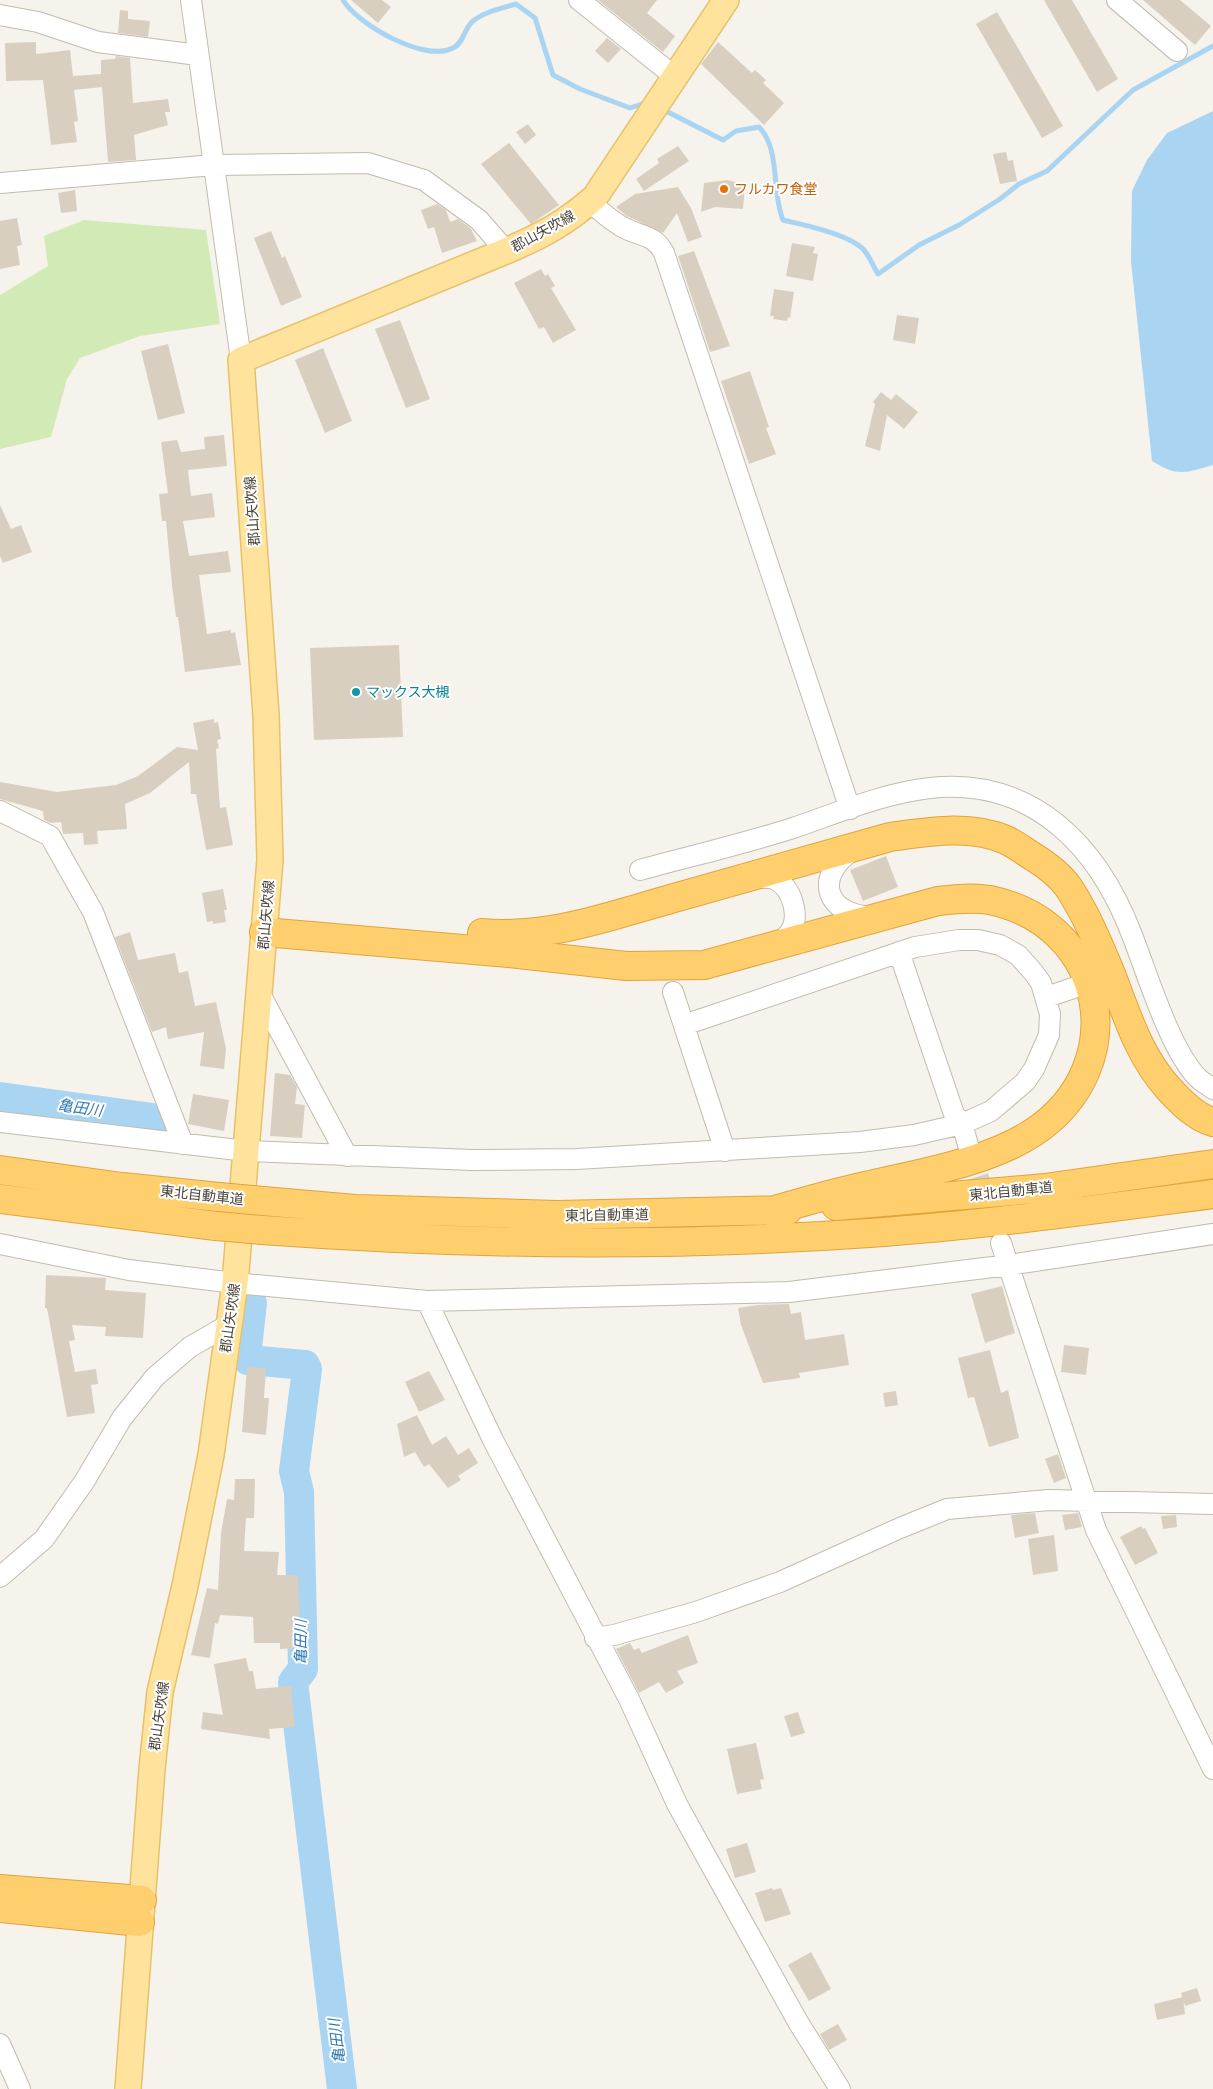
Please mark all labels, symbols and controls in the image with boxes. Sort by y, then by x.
place label: フルカワ食堂 [734,181,818,197]
marker: フルカワ食堂 [718,183,730,195]
street label: 郡山矢吹線 [509,207,577,255]
street label: 郡山矢吹線 [242,476,262,546]
place label: マックス大槻 [366,684,450,700]
marker: マックス大槻 [350,686,362,698]
street label: 郡山矢吹線 [255,879,277,951]
water label: 亀田川 [56,1096,106,1120]
street label: 東北自動車道 [968,1179,1054,1203]
street label: 東北自動車道 [159,1183,245,1207]
street label: 東北自動車道 [565,1206,649,1224]
street label: 郡山矢吹線 [217,1282,243,1354]
water label: 亀田川 [292,1618,310,1665]
street label: 郡山矢吹線 [146,1680,172,1752]
water label: 亀田川 [325,2016,349,2064]

